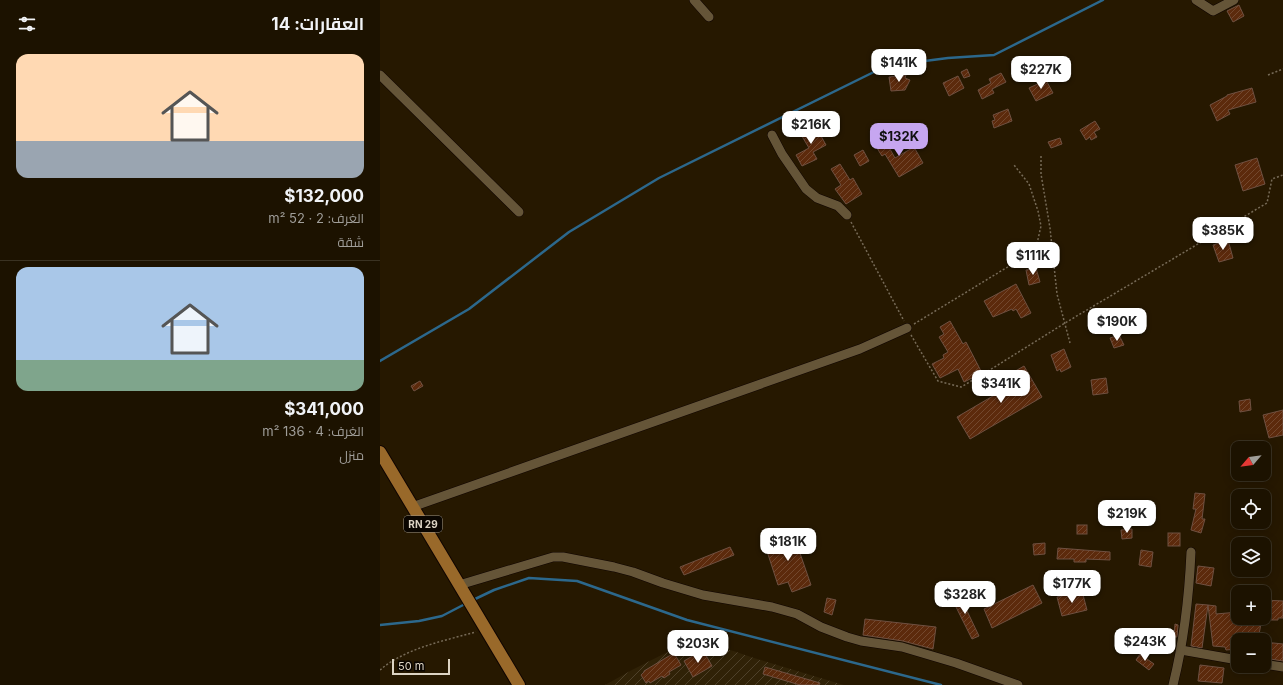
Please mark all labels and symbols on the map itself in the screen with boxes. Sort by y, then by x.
pin: $141K [871,49,927,83]
pin: $227K [1013,56,1069,90]
pin: $216K [783,111,839,145]
pin: $132K [871,123,927,157]
pin: $385K [1195,217,1251,251]
pin: $111K [1005,242,1061,276]
pin: $190K [1089,308,1145,342]
pin: $341K [973,370,1029,404]
north arrow [1231,441,1271,481]
pin: $219K [1099,500,1155,534]
road number: RN 29 [404,516,442,532]
pin: $181K [760,528,816,562]
pin: $177K [1044,570,1100,604]
pin: $328K [937,581,993,615]
pin: $243K [1117,628,1173,662]
pin: $203K [670,630,726,664]
scale bar [392,657,450,676]

